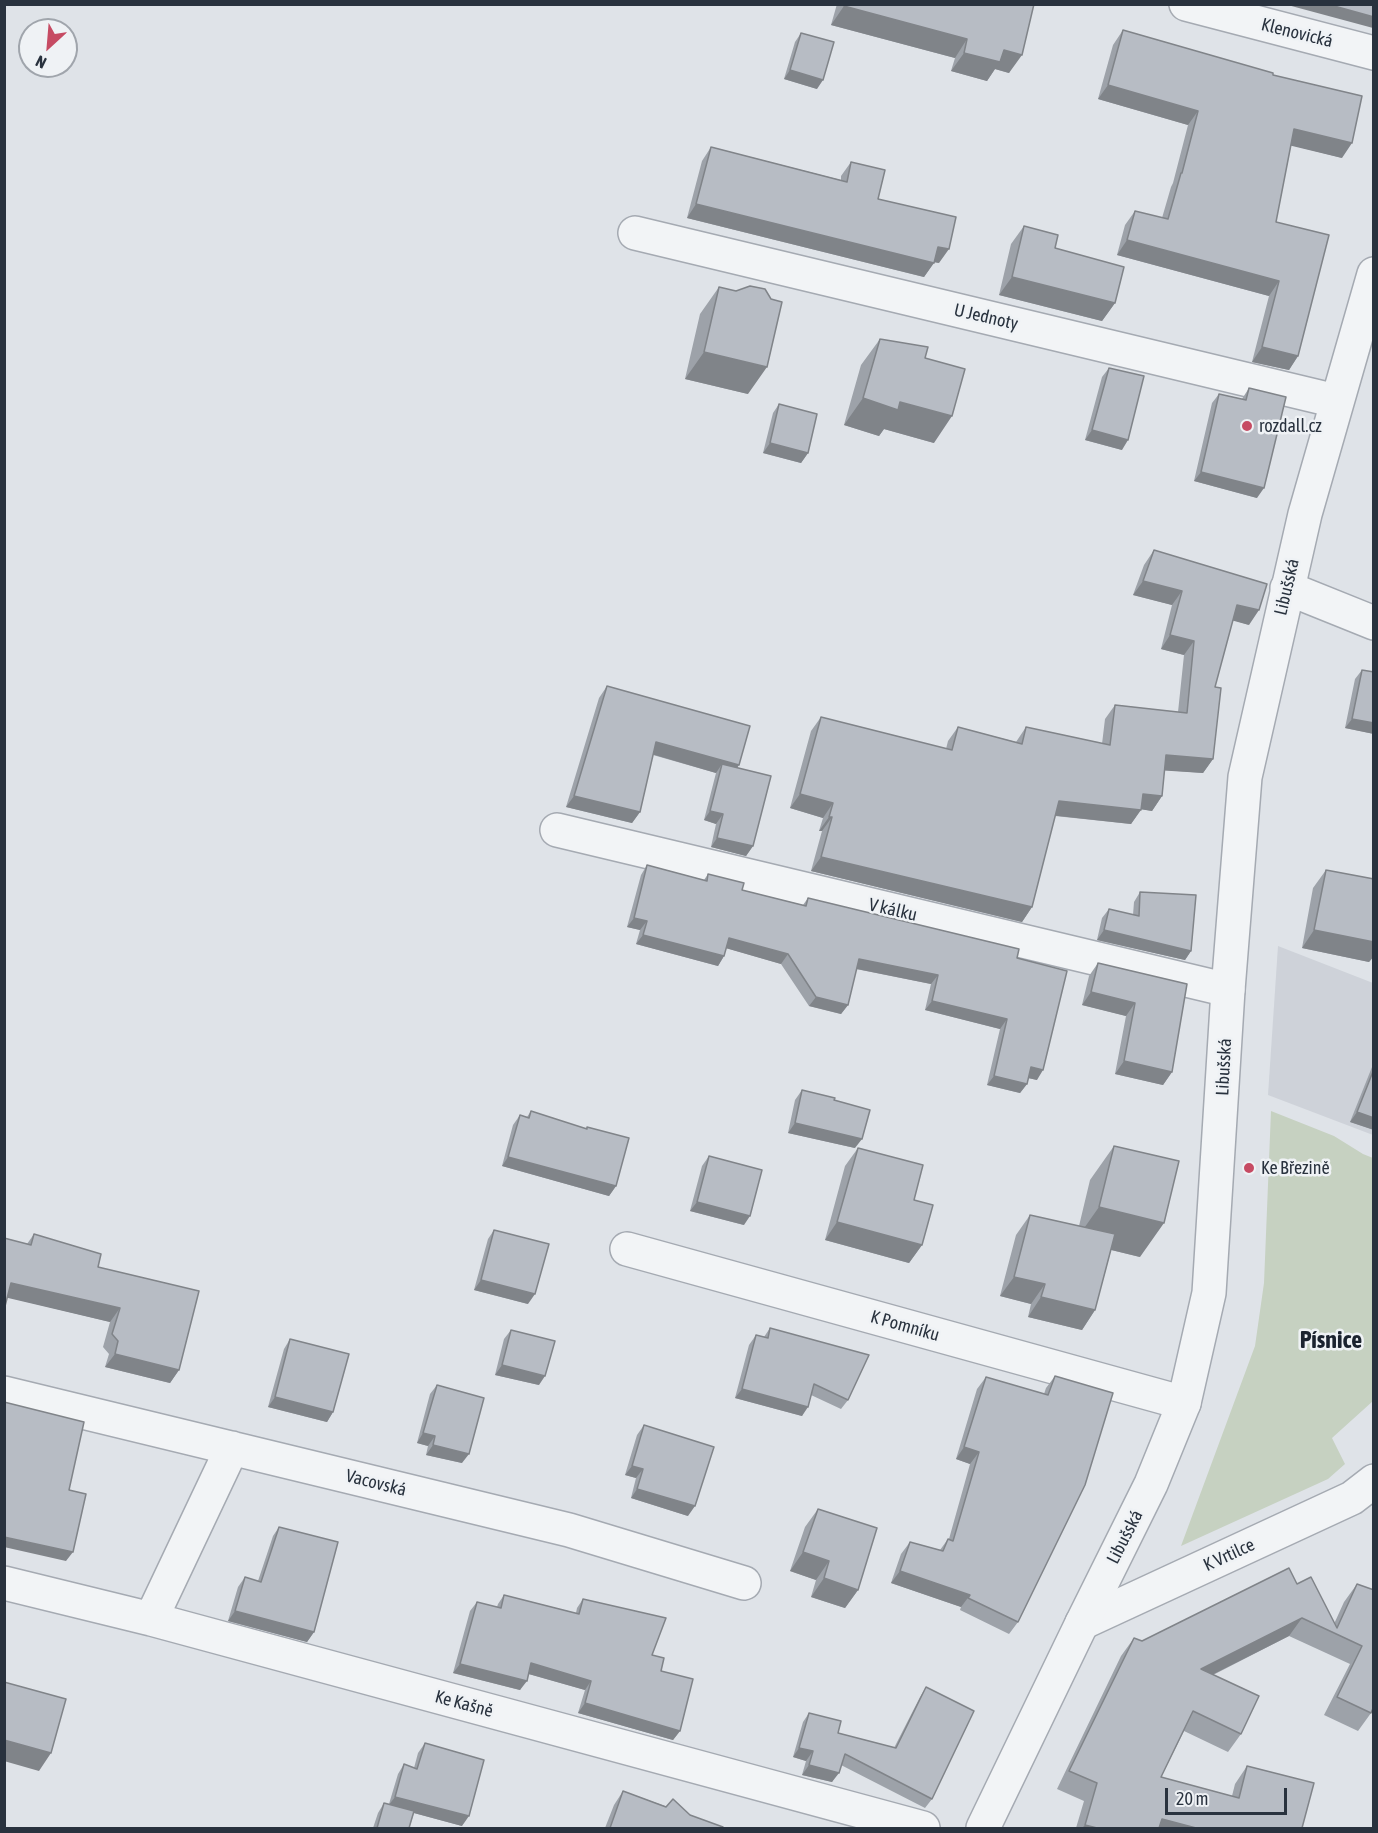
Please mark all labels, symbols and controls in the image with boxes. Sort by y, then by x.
street label: Klenovická [1259,14,1335,52]
north arrow [18,18,78,78]
text: N [33,52,49,73]
street label: U Jednoty [952,299,1020,335]
place label: rozdall.cz [1259,415,1322,437]
marker: rozdall.cz [1240,419,1254,433]
street label: Libušská [1270,557,1304,617]
street label: V kálku [867,894,919,926]
street label: Libušská [1212,1038,1236,1096]
place label: Ke Březině [1261,1157,1330,1179]
marker: Ke Březině [1242,1161,1256,1175]
street label: K Pomníku [868,1306,942,1346]
district label: Písnice [1300,1326,1362,1354]
street label: Vacovská [343,1465,409,1501]
street label: Libušská [1102,1507,1148,1567]
street label: K Vrtilce [1200,1534,1258,1576]
street label: Ke Kašně [433,1686,495,1722]
scale bar [1168,1776,1290,1814]
text: 20 m [1176,1788,1208,1809]

